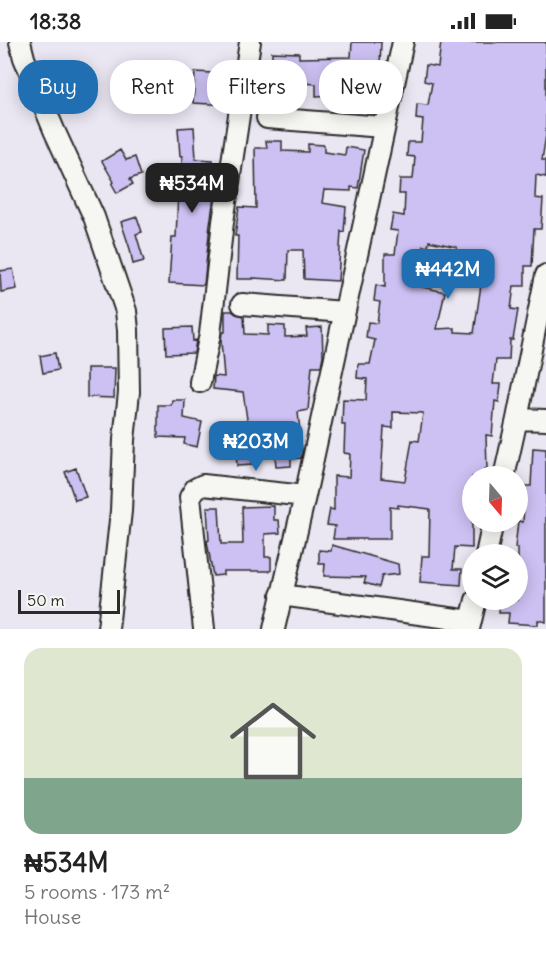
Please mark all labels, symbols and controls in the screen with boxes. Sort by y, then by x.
text: 18:38 [30,7,82,35]
chip: Buy [18,60,98,114]
chip: Rent [110,60,195,114]
chip: Filters [207,60,307,114]
chip: New [319,60,403,114]
pin: ₦534M [150,163,234,214]
text: ₦534M [159,170,225,195]
pin: ₦442M [406,249,490,300]
text: ₦442M [416,256,480,281]
pin: ₦203M [214,421,298,472]
text: ₦203M [223,428,289,453]
north arrow [462,466,528,532]
map controls [462,466,528,610]
button: layers [462,544,528,610]
scale bar [18,587,120,614]
text: 50 m [27,590,65,610]
icon: home [219,687,327,795]
text: ₦534M [24,846,109,879]
text: 5 rooms · 173 m² [24,879,170,904]
text: House [24,904,81,929]

